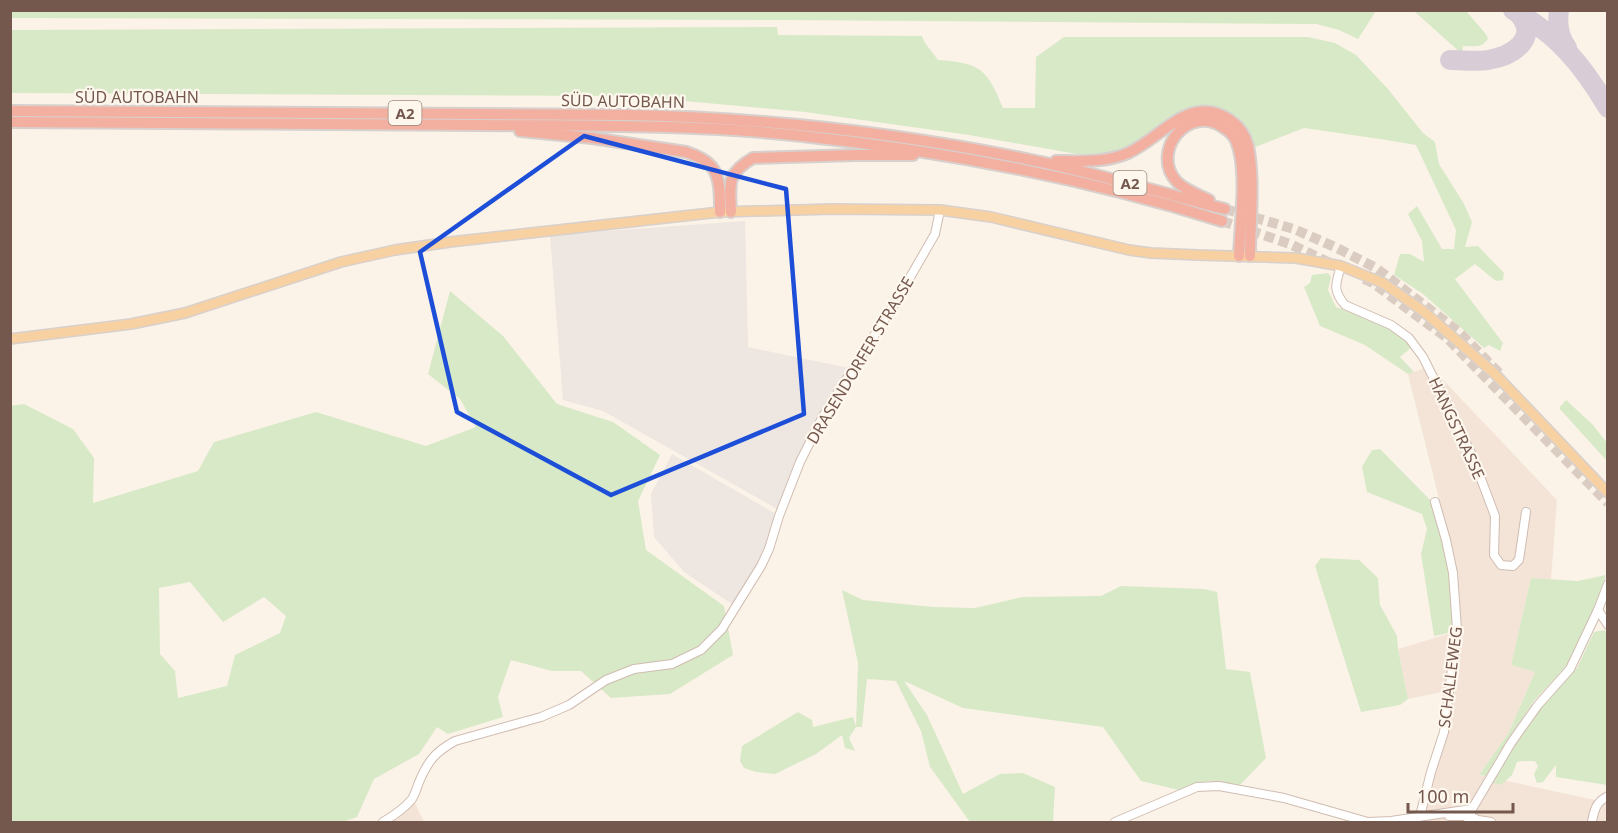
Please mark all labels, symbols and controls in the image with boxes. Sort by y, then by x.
street label: SÜD AUTOBAHN [75,86,199,108]
street label: SÜD AUTOBAHN [561,89,685,113]
road number: A2 [388,101,422,125]
road number: A2 [1114,171,1146,195]
street label: DRASENDORFER STRASSE [801,272,919,448]
street label: HANGSTRASSE [1424,373,1490,483]
street label: SCHALLEWEG [1433,625,1467,729]
scale bar [1408,776,1513,814]
text: 100 m [1417,784,1469,808]

